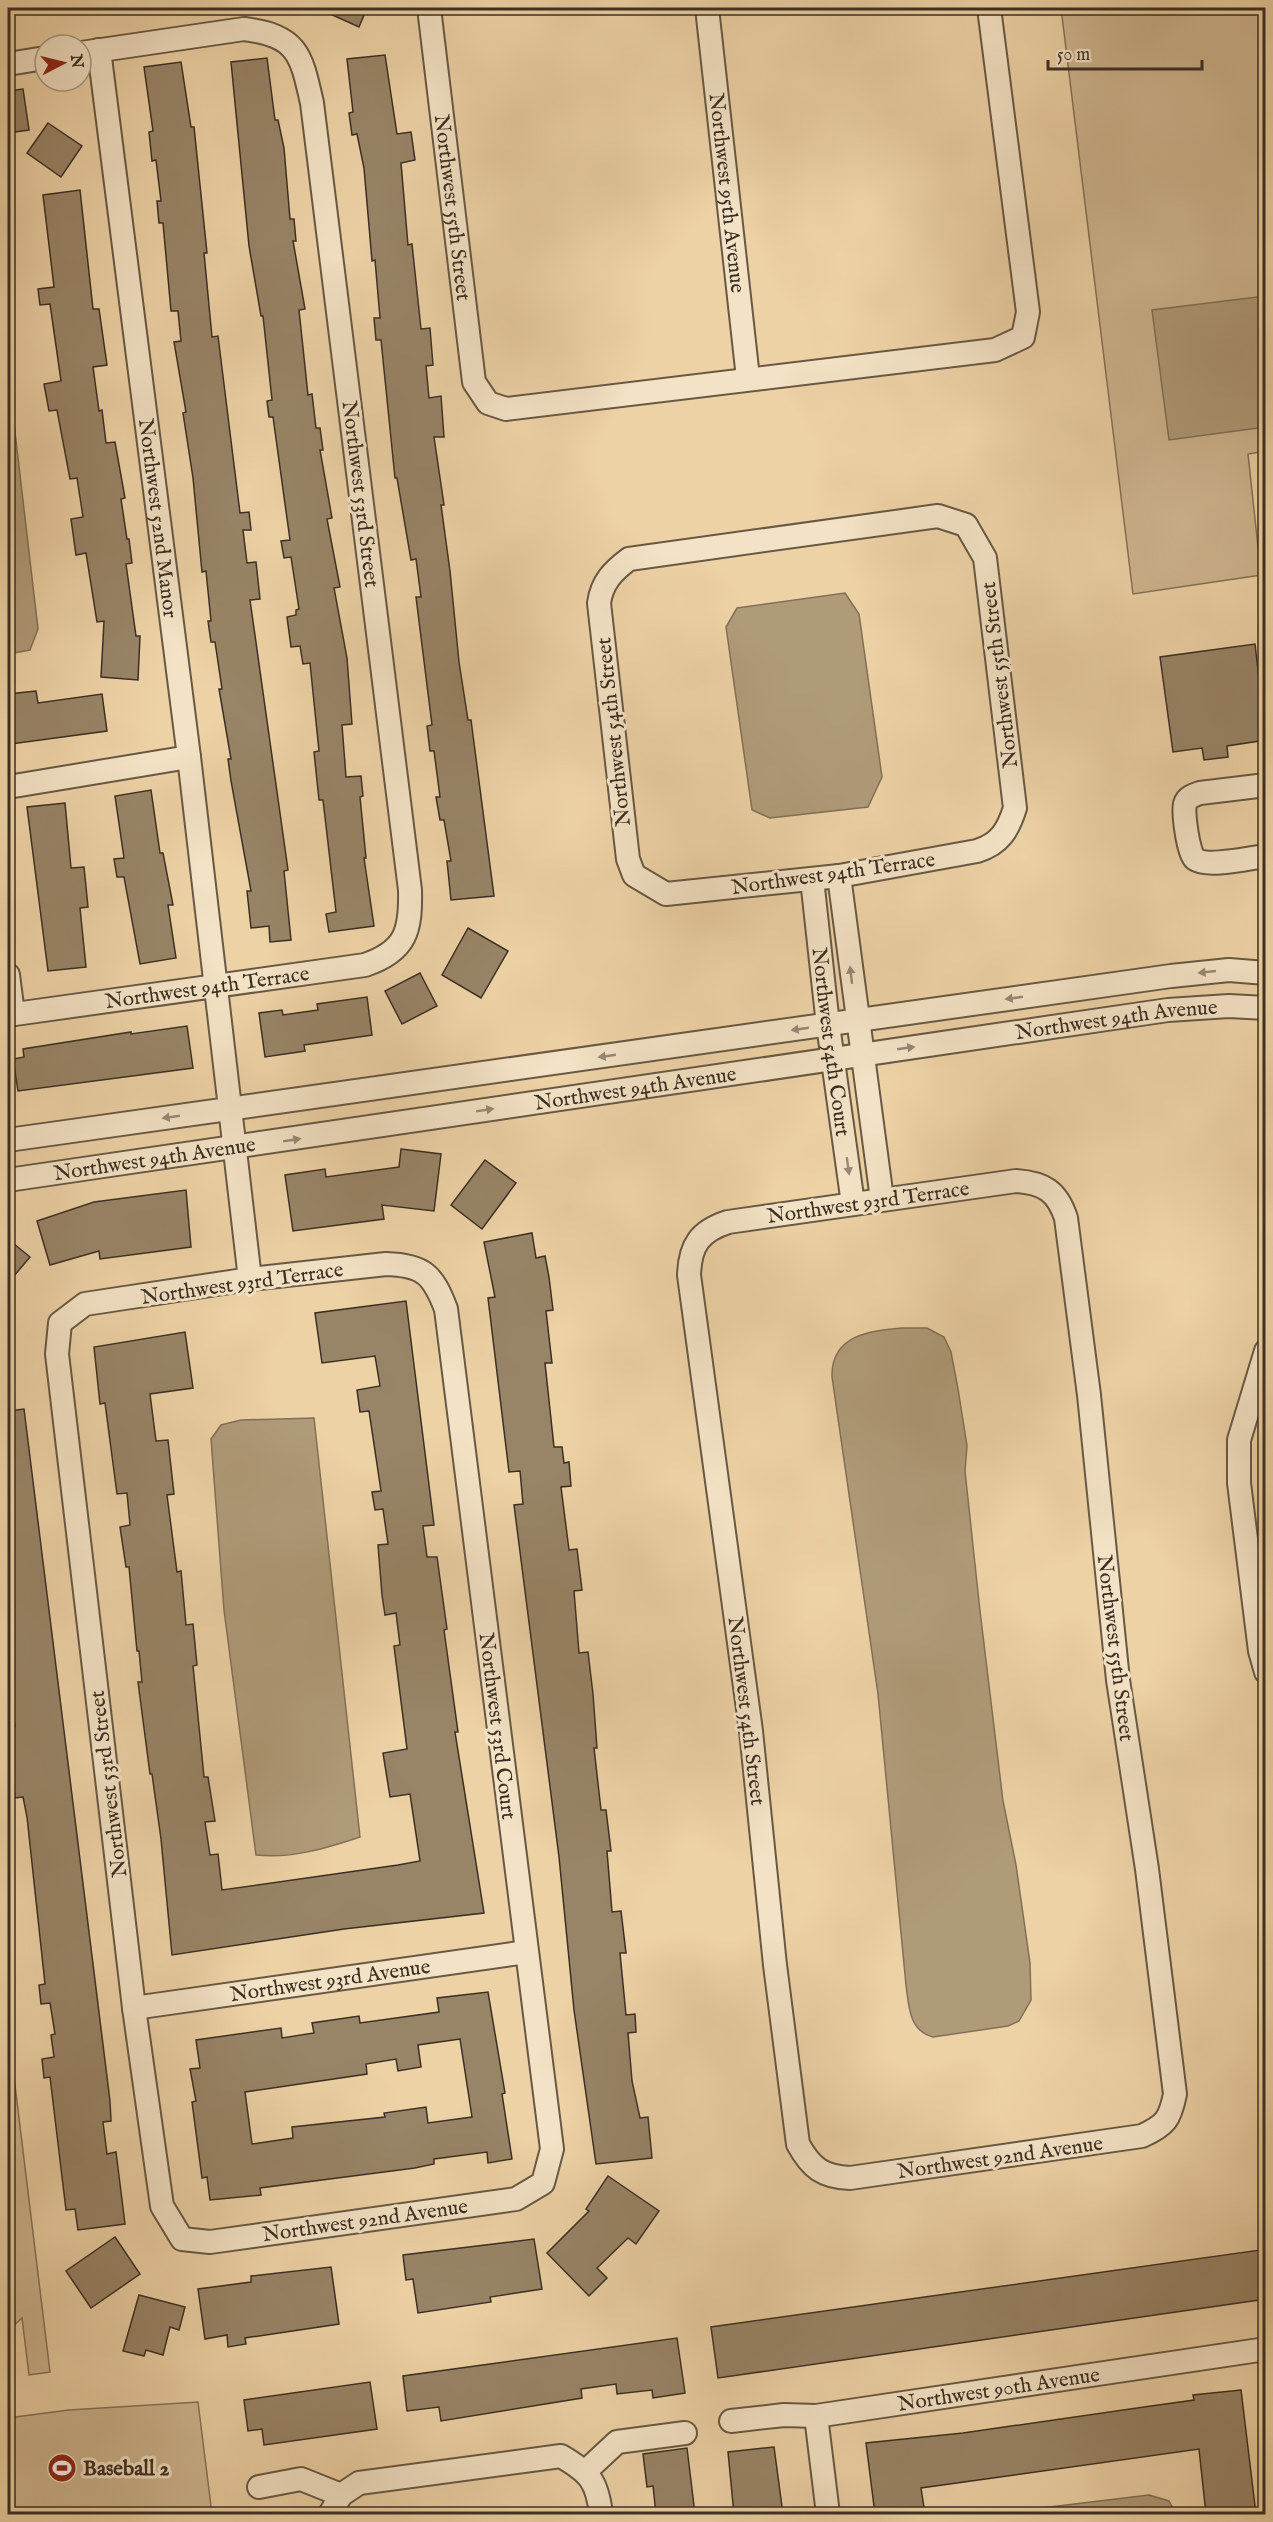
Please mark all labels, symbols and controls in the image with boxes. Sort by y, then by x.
north arrow [33,33,93,93]
scale bar [1048,33,1202,71]
text: 50 m [1057,44,1090,67]
text: N [65,52,87,70]
street label: Northwest 95th Avenue [701,92,751,295]
street label: Northwest 55th Street [427,113,476,303]
street label: Northwest 53rd Street [335,399,384,589]
street label: Northwest 52nd Manor [131,417,183,620]
street label: Northwest 55th Street [976,580,1025,770]
street label: Northwest 54th Street [591,636,638,828]
street label: Northwest 94th Terrace [729,847,937,902]
street label: Northwest 54th Court [805,946,855,1138]
street label: Northwest 94th Terrace [103,961,311,1016]
one-way arrow [846,965,855,984]
one-way arrow [1198,968,1217,977]
one-way arrow [1004,994,1023,1003]
street label: Northwest 94th Avenue [1014,995,1219,1047]
one-way arrow [791,1024,810,1033]
one-way arrow [897,1043,916,1052]
one-way arrow [597,1051,616,1060]
street label: Northwest 94th Avenue [533,1061,739,1118]
one-way arrow [475,1105,494,1114]
one-way arrow [161,1113,180,1122]
street label: Northwest 94th Avenue [52,1132,258,1188]
one-way arrow [283,1135,302,1144]
one-way arrow [843,1157,852,1176]
street label: Northwest 93rd Terrace [765,1176,971,1231]
street label: Northwest 93rd Terrace [139,1257,345,1312]
street label: Northwest 55th Street [1090,1553,1139,1743]
street label: Northwest 54th Street [721,1615,770,1807]
street label: Northwest 53rd Court [472,1631,521,1821]
street label: Northwest 53rd Street [85,1689,134,1879]
street label: Northwest 93rd Avenue [228,1954,432,2009]
street label: Northwest 92nd Avenue [896,2131,1105,2186]
street label: Northwest 92nd Avenue [261,2194,470,2249]
street label: Northwest 90th Avenue [896,2362,1102,2419]
sports icon: Baseball 2 [46,2452,78,2484]
place label: Baseball 2 [83,2456,169,2483]

